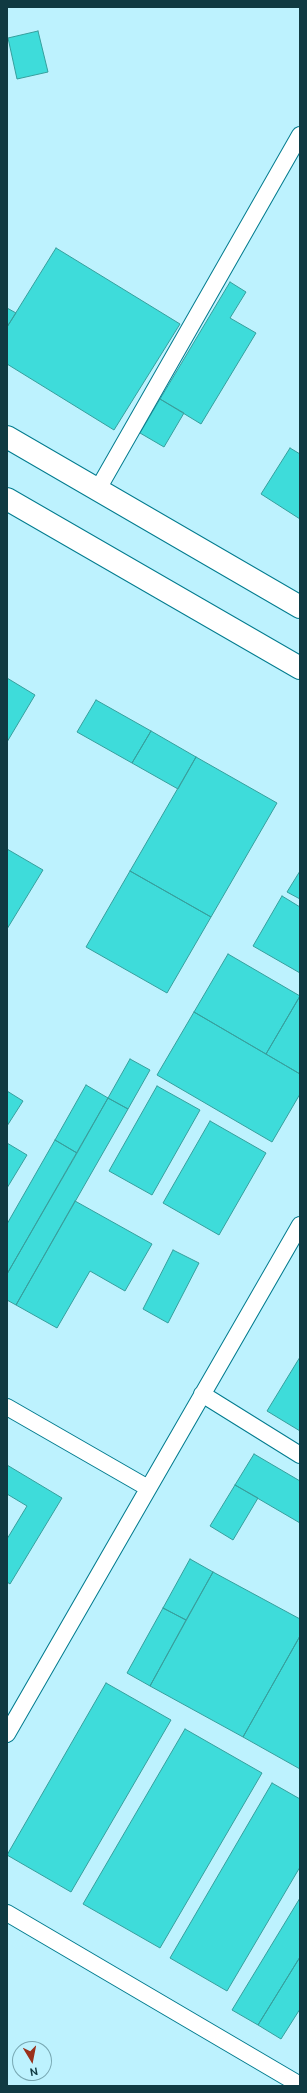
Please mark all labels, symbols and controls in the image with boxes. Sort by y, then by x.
north arrow [12,2041,52,2081]
text: N [29,2065,39,2078]

